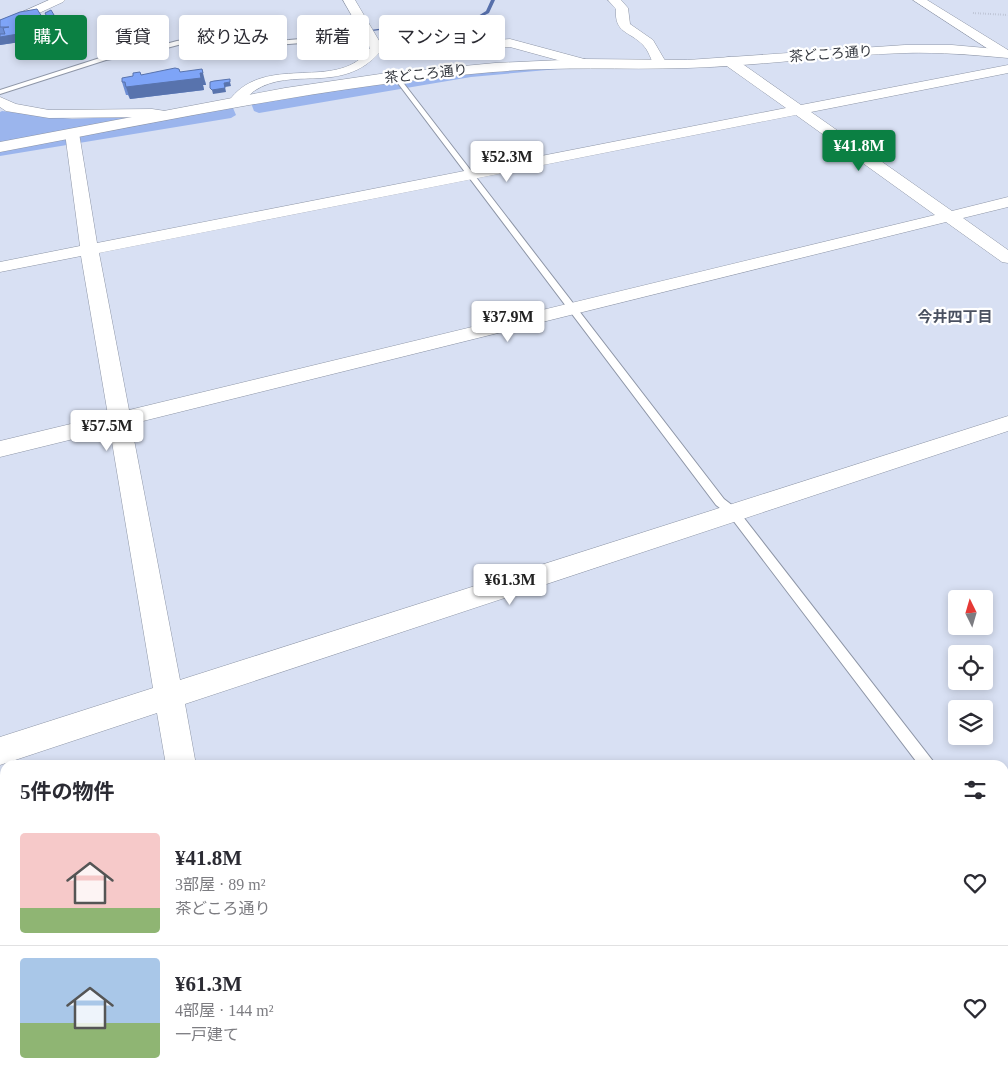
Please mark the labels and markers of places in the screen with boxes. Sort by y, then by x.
pin: ¥41.8M [818,130,900,172]
pin: ¥52.3M [466,140,548,183]
pin: ¥37.9M [467,300,549,343]
pin: ¥57.5M [66,410,148,452]
pin: ¥61.3M [469,564,551,606]

